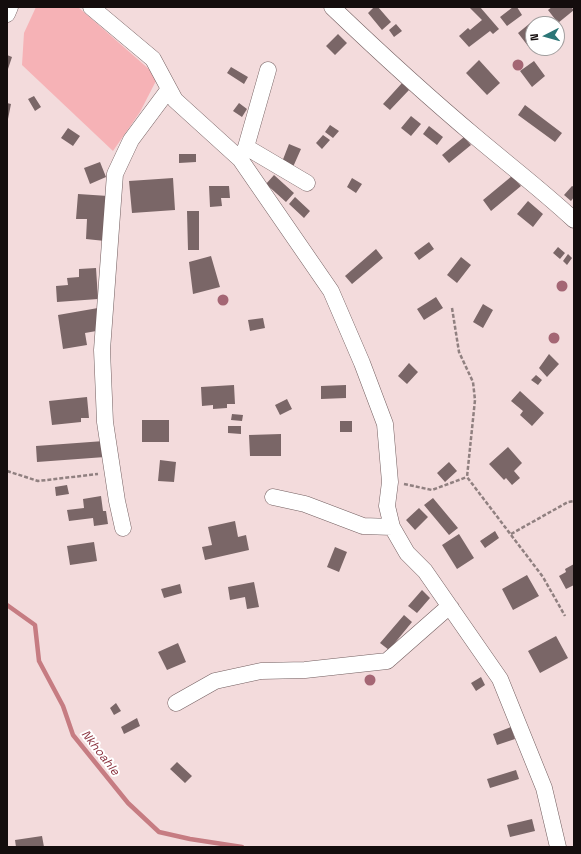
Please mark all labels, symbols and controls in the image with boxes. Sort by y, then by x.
north arrow [525,16,565,56]
text: N [527,33,541,42]
water label: Nkhoahle [78,727,122,779]

